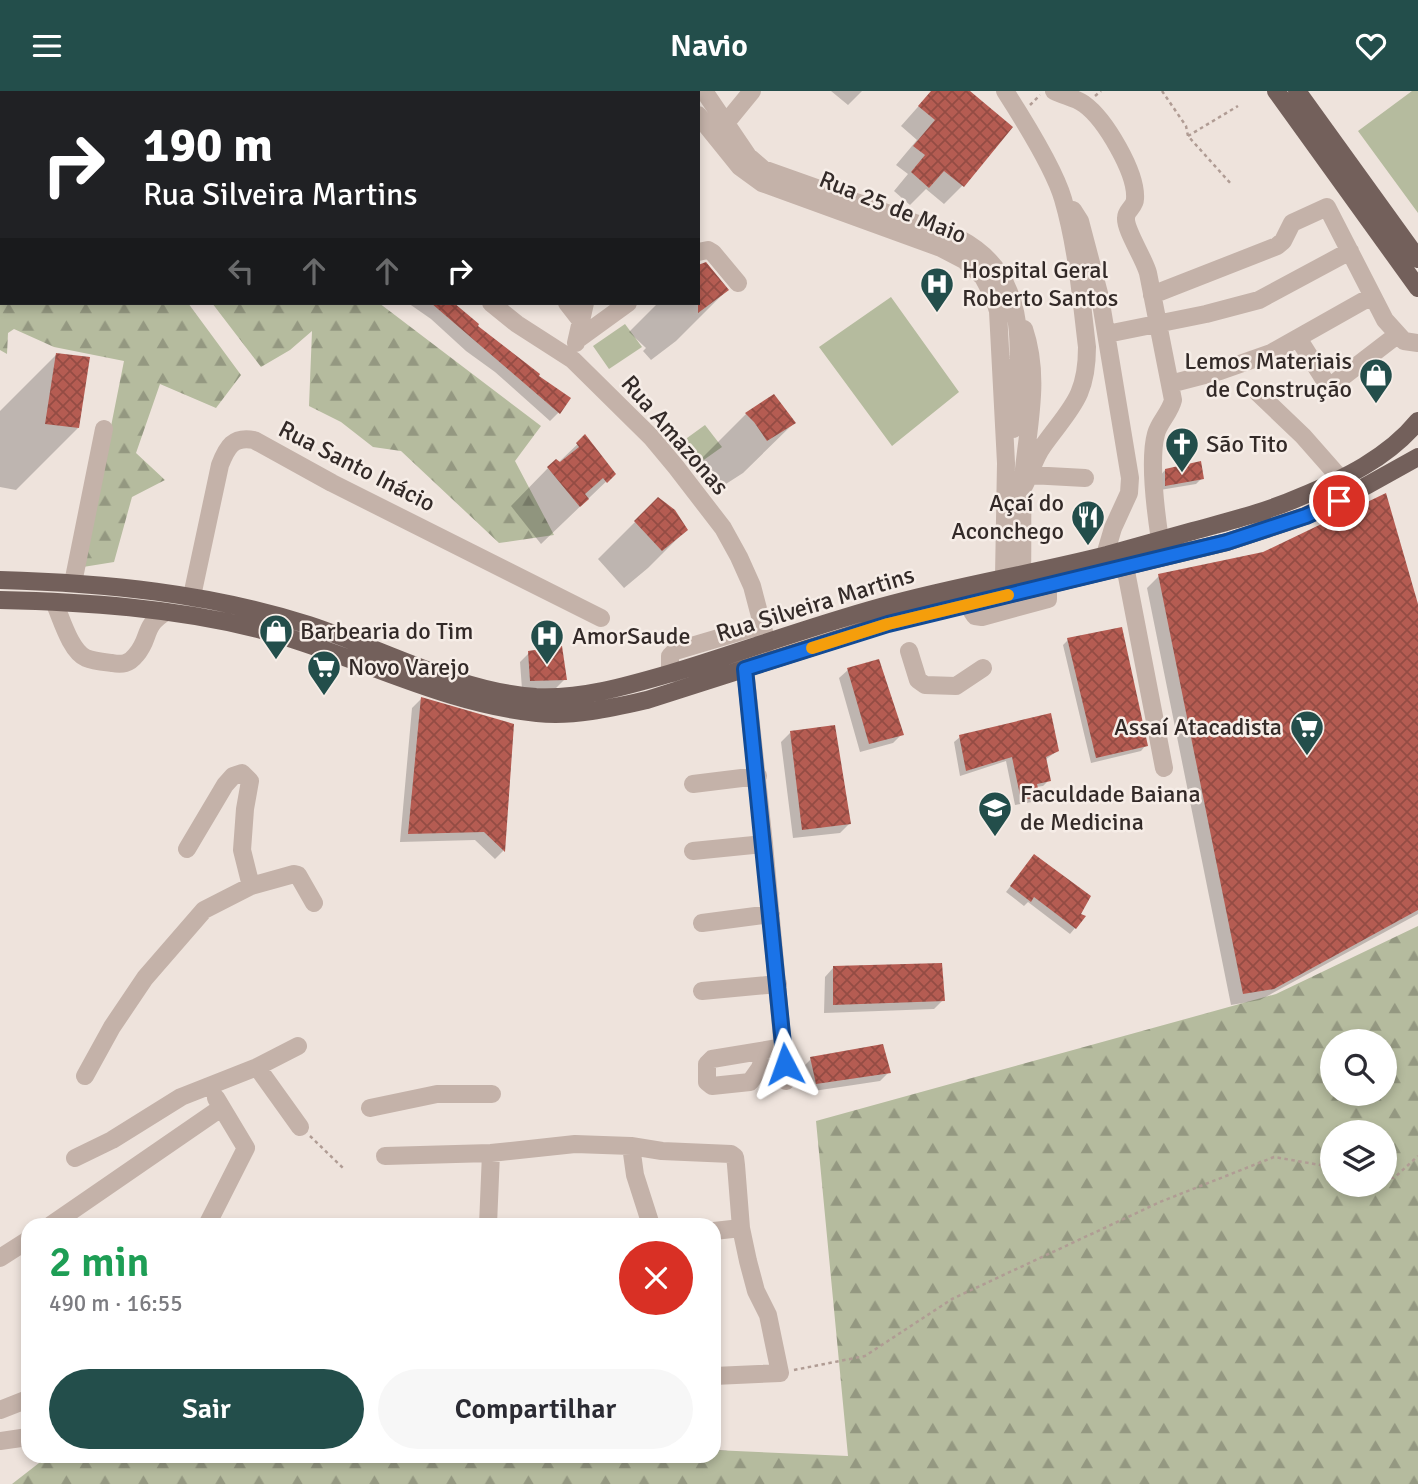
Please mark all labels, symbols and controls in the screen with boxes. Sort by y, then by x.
text: Navio [670,26,748,65]
icon: menu [28,27,66,65]
icon: heart [1352,27,1390,65]
text: 190 m [143,115,273,175]
icon: right [28,119,119,210]
street label: Rua 25 de Maio [815,164,971,250]
text: Rua Silveira Martins [143,175,418,214]
icon: left [222,252,260,290]
icon: ahead [295,252,333,290]
icon: ahead [368,252,406,290]
icon: right [441,252,479,290]
place label: Hospital Geral Roberto Santos [962,255,1118,313]
hospital icon: Hospital Geral Roberto Santos [918,265,956,314]
place label: Lemos Materiais de Construção [1184,346,1352,404]
shop icon: Lemos Materiais de Construção [1357,356,1395,405]
street label: Rua Amazonas [615,369,735,501]
street label: Rua Santo Inácio [274,414,440,518]
church icon: São Tito [1163,425,1201,474]
place label: São Tito [1206,429,1288,459]
pin [1309,471,1369,531]
icon: arrive [1320,482,1358,520]
place label: Açaí do Aconchego [951,488,1064,546]
restaurant icon: Açaí do Aconchego [1069,498,1107,547]
street label: Rua Silveira Martins [712,560,918,648]
shop icon: Barbearia do Tim [257,612,295,661]
place label: Barbearia do Tim [300,616,473,646]
hospital icon: AmorSaude [528,617,566,666]
place label: AmorSaude [572,621,690,651]
supermarket icon: Novo Varejo [305,648,343,697]
place label: Novo Varejo [348,652,469,682]
supermarket icon: Assaí Atacadista [1288,708,1326,757]
place label: Assaí Atacadista [1114,712,1282,742]
place label: Faculdade Baiana de Medicina [1020,779,1201,837]
school or university icon: Faculdade Baiana de Medicina [976,789,1014,838]
position arrow [748,1027,822,1101]
map controls [1320,1029,1397,1197]
button: search [1320,1029,1397,1106]
button: layers [1320,1120,1397,1197]
text: 2 min [49,1237,150,1288]
button: close [619,1241,693,1315]
text: 490 m · 16:55 [49,1289,183,1318]
button: Sair [49,1369,364,1449]
button: Compartilhar [378,1369,693,1449]

